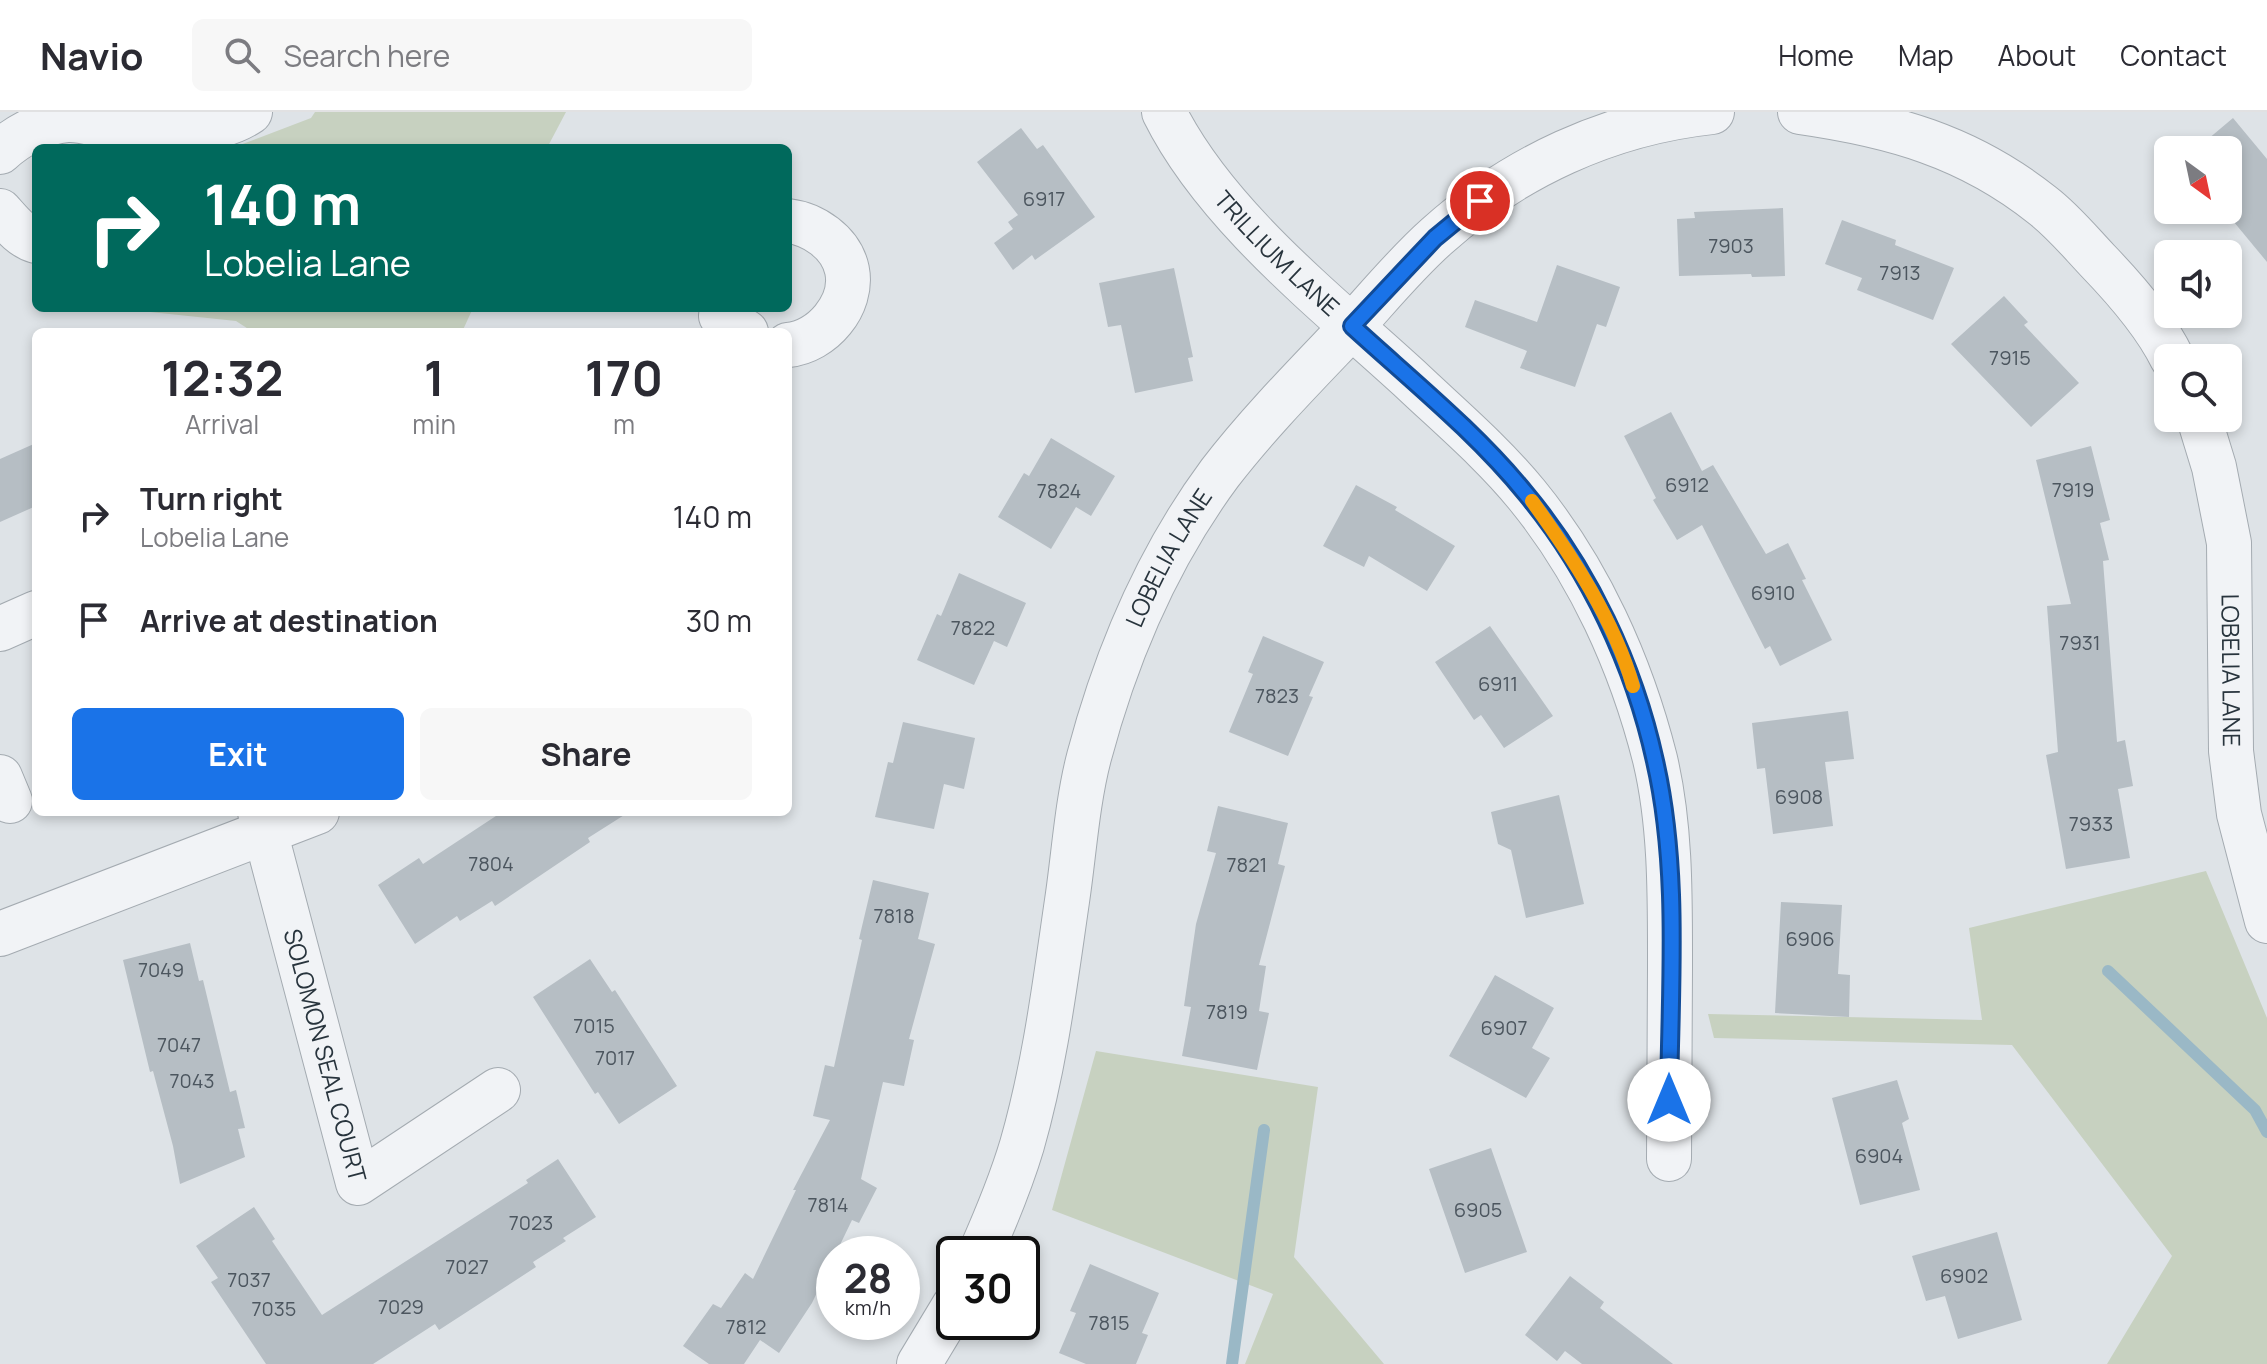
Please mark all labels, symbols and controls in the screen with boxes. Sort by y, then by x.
search box [192,19,752,91]
text: Navio [40,29,144,81]
icon: search [220,33,264,77]
text: Search here [284,35,450,76]
text: Home [1778,36,1854,74]
text: Map [1898,36,1954,74]
text: About [1998,36,2076,74]
text: Contact [2120,36,2227,74]
north arrow [2154,136,2242,224]
map controls [2154,136,2242,432]
text: 140 m [204,165,361,242]
pin [1446,167,1514,235]
icon: right [72,176,176,280]
icon: arrive [1458,179,1502,223]
street label: TRILLIUM LANE [1207,183,1347,323]
house number: 6917 [1023,185,1065,212]
house number: 7903 [1708,232,1754,259]
text: Lobelia Lane [204,238,411,287]
button: sound [2154,240,2242,328]
house number: 7913 [1879,259,1921,286]
house number: 7915 [1989,344,2031,371]
button: search [2154,344,2242,432]
text: 12:32 [161,345,283,410]
text: 1 [424,345,445,410]
text: 170 [585,345,663,410]
text: Arrival [185,406,259,442]
text: min [412,406,456,442]
text: m [613,406,635,442]
house number: 6912 [1665,471,1709,498]
house number: 7919 [2052,476,2094,503]
house number: 7824 [1037,477,1081,504]
text: Turn right [140,478,283,519]
street label: LOBELIA LANE [1117,482,1219,632]
icon: right [72,494,116,538]
text: 140 m [673,496,752,537]
text: Lobelia Lane [140,519,289,555]
house number: 6910 [1751,579,1795,606]
street label: LOBELIA LANE [2214,594,2249,747]
icon: arrive [72,598,116,642]
text: Arrive at destination [140,600,438,641]
text: 30 m [686,600,752,641]
house number: 7822 [951,614,995,641]
house number: 7931 [2059,629,2101,656]
house number: 6911 [1478,670,1518,697]
house number: 7823 [1255,682,1299,709]
button: Exit [72,708,404,800]
button: Share [420,708,752,800]
house number: 6908 [1775,783,1823,810]
house number: 7933 [2069,810,2113,837]
house number: 7804 [468,850,514,877]
house number: 7821 [1227,851,1267,878]
house number: 7818 [873,902,915,929]
street label: SOLOMON SEAL COURT [277,925,375,1186]
house number: 6906 [1785,925,1835,952]
house number: 7049 [138,956,184,983]
house number: 7819 [1206,998,1248,1025]
house number: 7015 [573,1012,615,1039]
house number: 6907 [1481,1014,1527,1041]
house number: 7047 [157,1031,201,1058]
house number: 7017 [595,1044,635,1071]
position arrow [1627,1058,1711,1142]
house number: 7043 [169,1067,215,1094]
house number: 6904 [1855,1142,1903,1169]
house number: 7814 [807,1191,849,1218]
house number: 6905 [1454,1196,1502,1223]
house number: 7023 [509,1209,553,1236]
speed limit sign: 30 [936,1236,1040,1340]
text: 28 [844,1250,892,1305]
house number: 7027 [445,1253,489,1280]
house number: 6902 [1940,1262,1988,1289]
house number: 7037 [227,1266,271,1293]
house number: 7029 [378,1293,424,1320]
text: km/h [845,1294,891,1321]
house number: 7035 [252,1295,296,1322]
house number: 7815 [1089,1309,1130,1336]
house number: 7812 [726,1313,766,1340]

